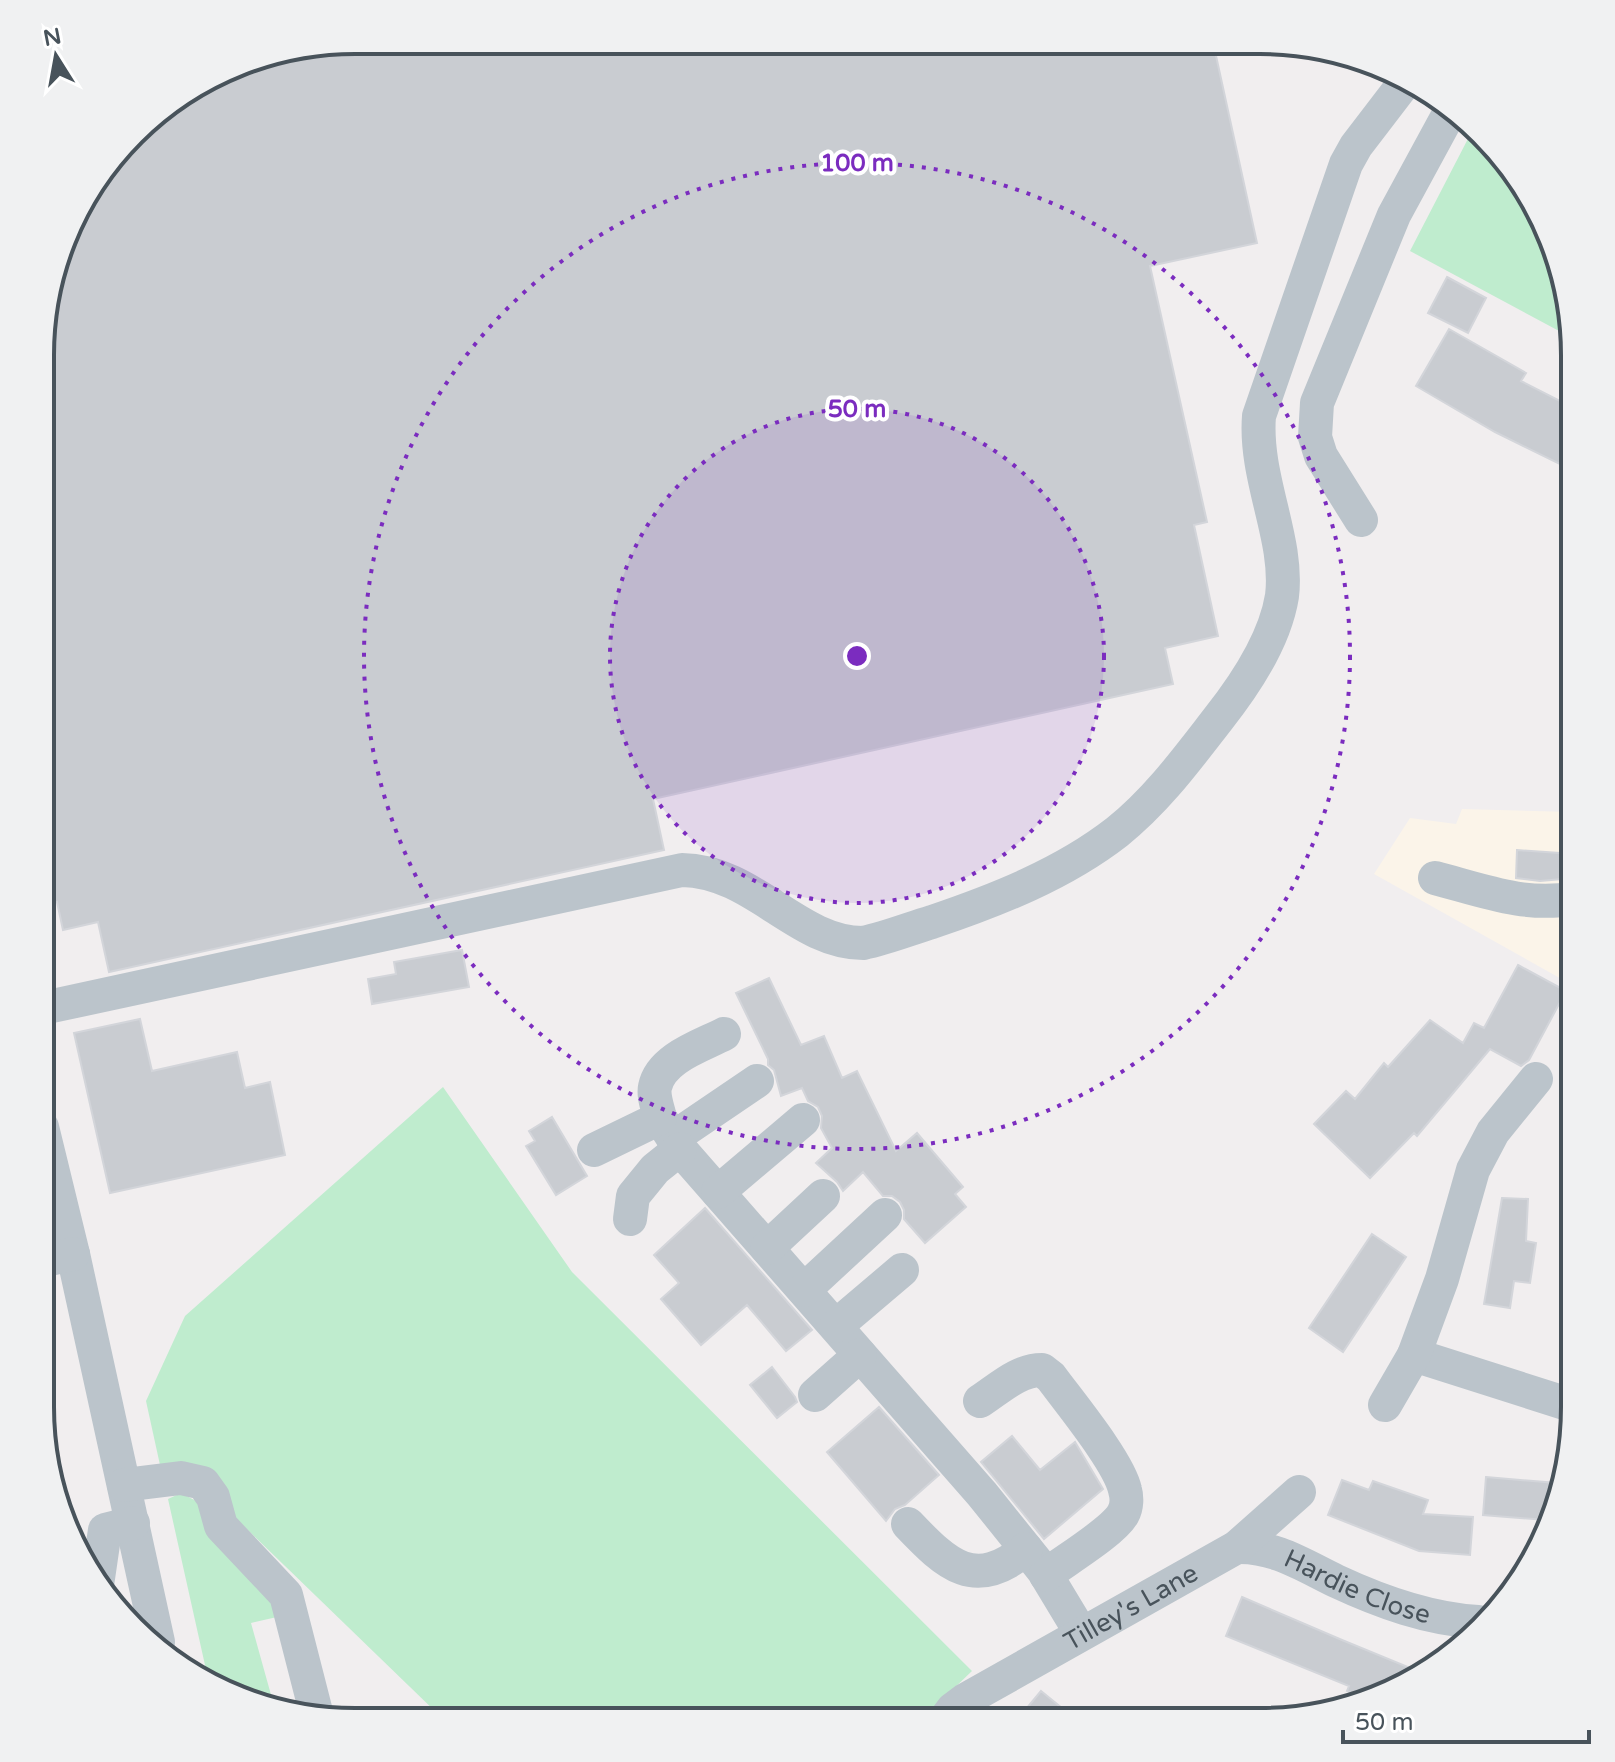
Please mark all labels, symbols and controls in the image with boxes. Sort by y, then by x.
north arrow [16,16,96,96]
text: N [41,23,64,52]
text: 100 m [820,149,894,178]
text: 50 m [828,395,886,424]
centre of rings [843,642,871,670]
street label: Hardie Close [1279,1543,1434,1631]
street label: Tilley's Lane [1058,1557,1203,1657]
scale bar [1343,1694,1589,1744]
text: 50 m [1355,1708,1413,1737]

